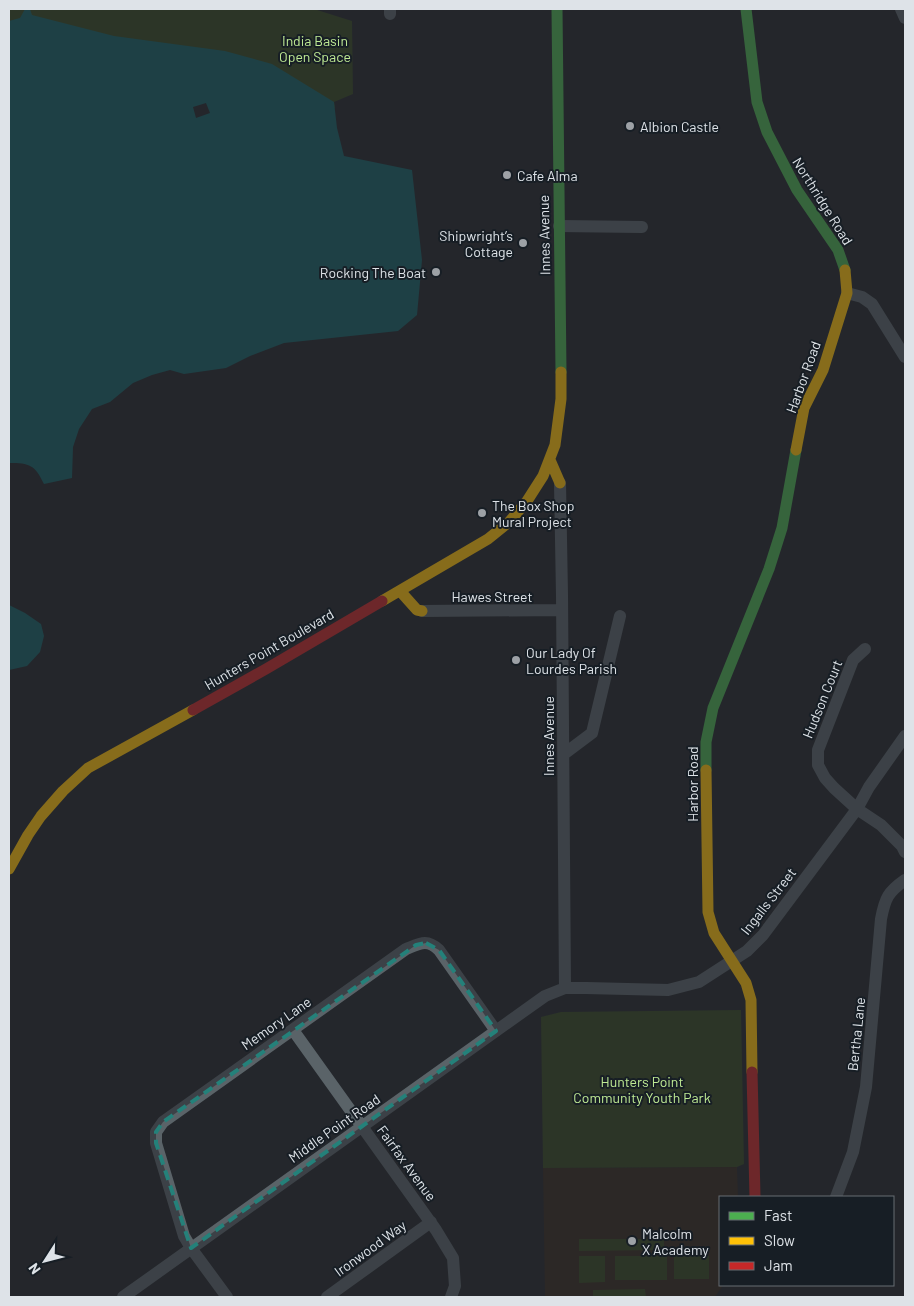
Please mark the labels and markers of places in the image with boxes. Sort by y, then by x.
place label: Albion Castle [640,118,719,135]
marker: Albion Castle [624,120,636,132]
place label: Cafe Alma [517,167,578,184]
marker: Cafe Alma [501,169,513,181]
place label: Shipwright’s Cottage [439,227,513,260]
marker: Shipwright’s Cottage [517,237,529,249]
place label: Rocking The Boat [320,264,426,281]
marker: Rocking The Boat [430,266,442,278]
place label: The Box Shop Mural Project [492,497,574,530]
marker: The Box Shop Mural Project [476,507,488,519]
place label: Our Lady Of Lourdes Parish [526,644,617,677]
marker: Our Lady Of Lourdes Parish [510,654,522,666]
place label: Malcolm X Academy [642,1225,709,1258]
marker: Malcolm X Academy [626,1235,638,1247]

